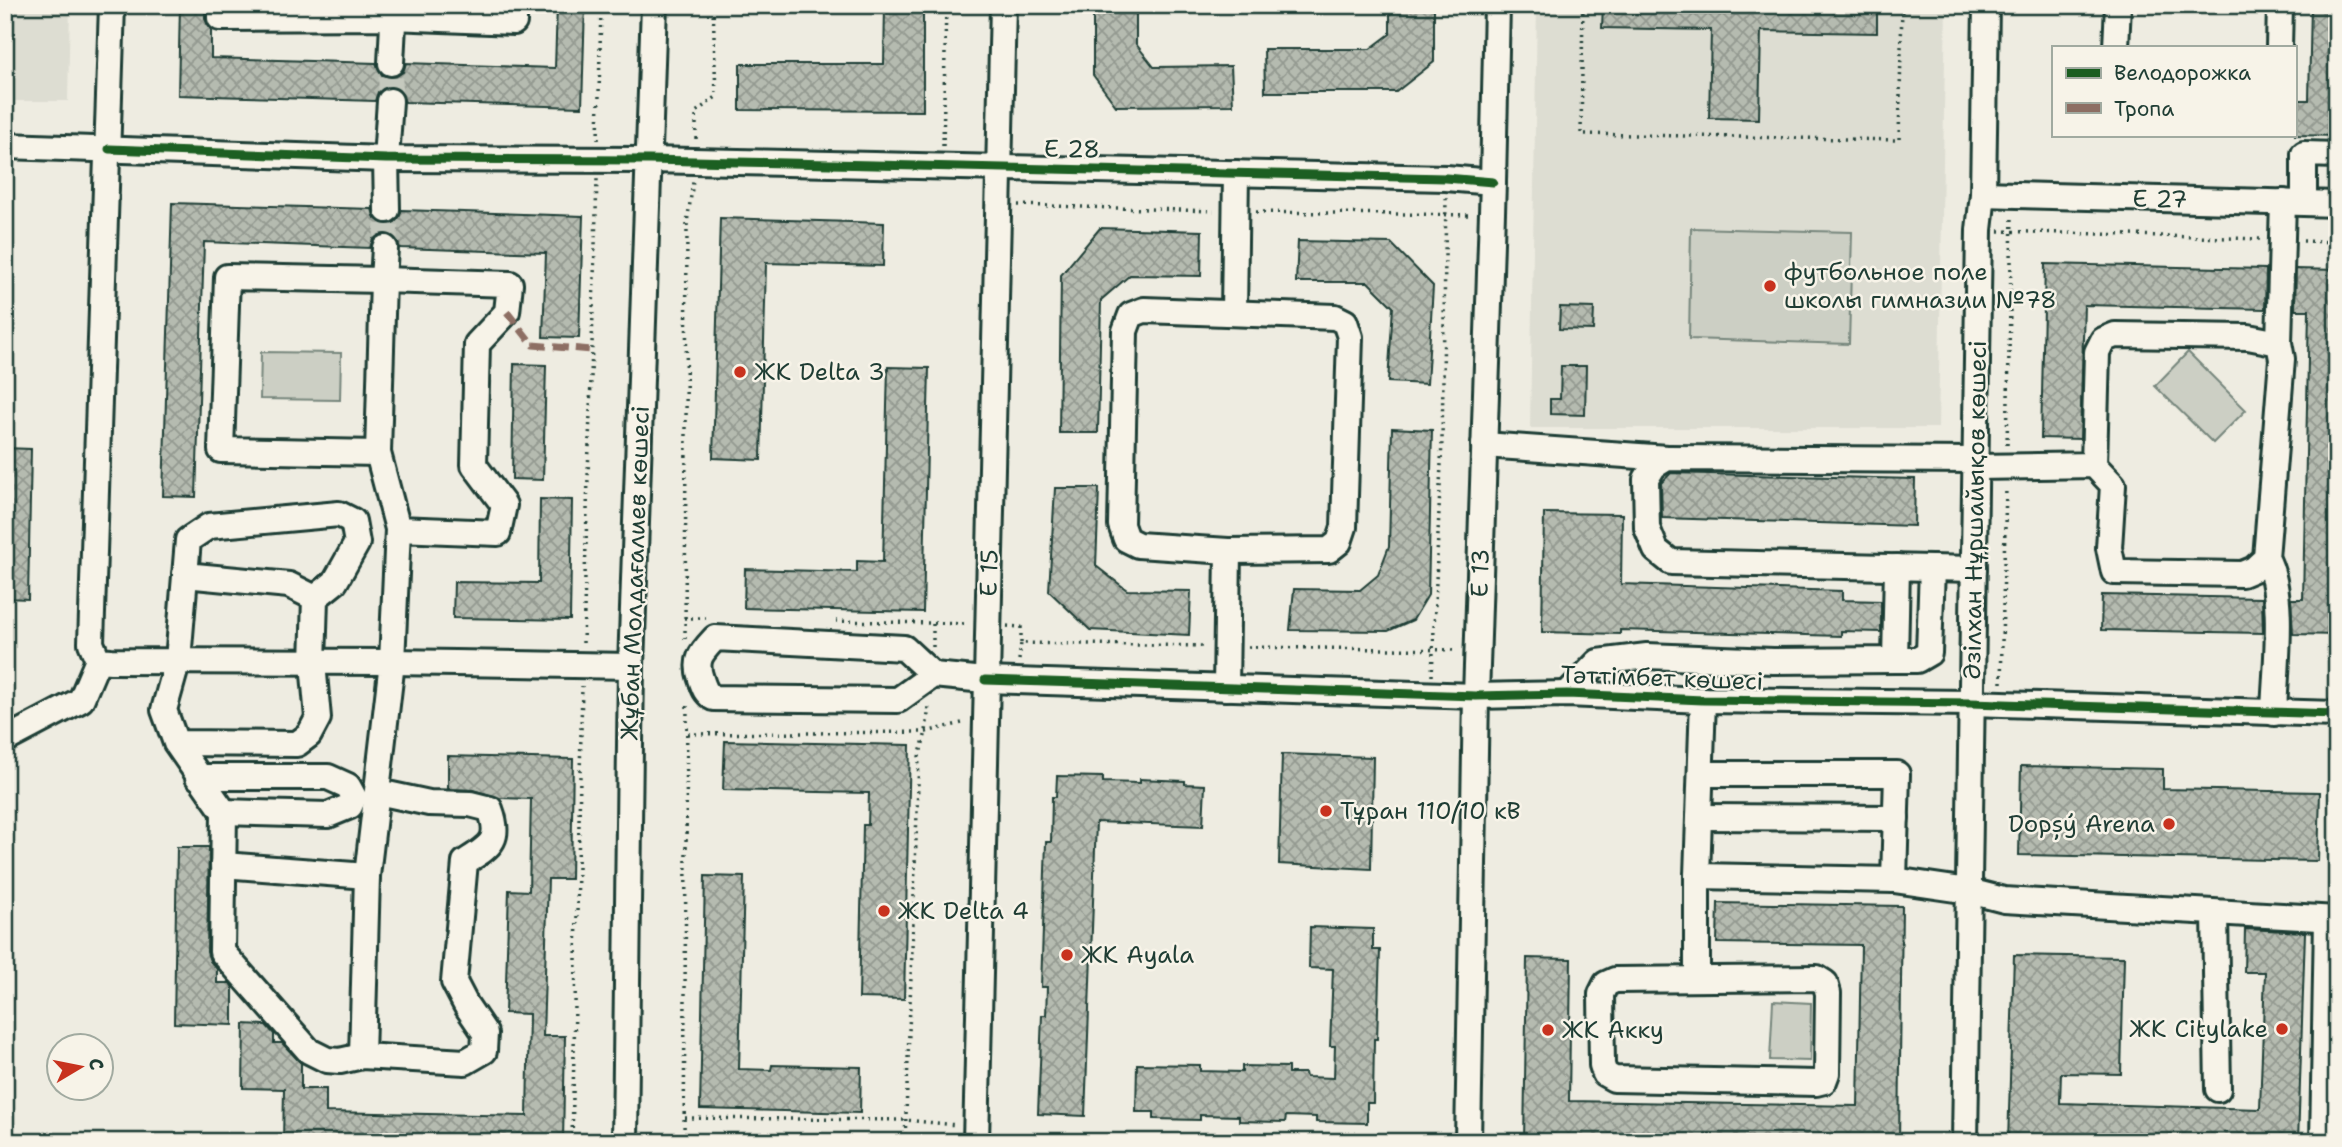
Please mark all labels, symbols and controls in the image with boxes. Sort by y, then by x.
legend [2052,46,2296,136]
text: Велодорожка [2114,59,2251,87]
text: Тропа [2114,95,2174,123]
street label: E 28 [1044,133,1100,165]
street label: E 27 [2132,183,2188,215]
place label: футбольное поле школы гимназии №78 [1784,256,2057,316]
marker: футбольное поле школы гимназии №78 [1762,278,1778,294]
street label: Әзілхан Нұршайықов көшесі [1956,340,1994,680]
place label: ЖК Delta 3 [754,356,885,388]
marker: ЖК Delta 3 [732,364,748,380]
street label: Жұбан Молдағалиев көшесі [613,405,657,741]
street label: E 13 [1463,548,1497,598]
street label: E 15 [972,549,1006,597]
street label: Тәттімбет көшесі [1560,658,1764,698]
place label: Тұран 110/10 кВ [1340,795,1521,827]
marker: Тұран 110/10 кВ [1318,803,1334,819]
place label: Dopșý Arena [2008,808,2155,840]
marker: Dopșý Arena [2161,816,2177,832]
place label: ЖК Delta 4 [898,895,1029,927]
marker: ЖК Delta 4 [876,903,892,919]
place label: ЖК Ayala [1081,939,1194,971]
marker: ЖК Ayala [1059,947,1075,963]
place label: ЖК Citylake [2129,1013,2268,1045]
place label: ЖК Акку [1562,1014,1664,1046]
marker: ЖК Citylake [2274,1021,2290,1037]
marker: ЖК Акку [1540,1022,1556,1038]
north arrow [46,1032,116,1102]
text: С [83,1056,110,1072]

